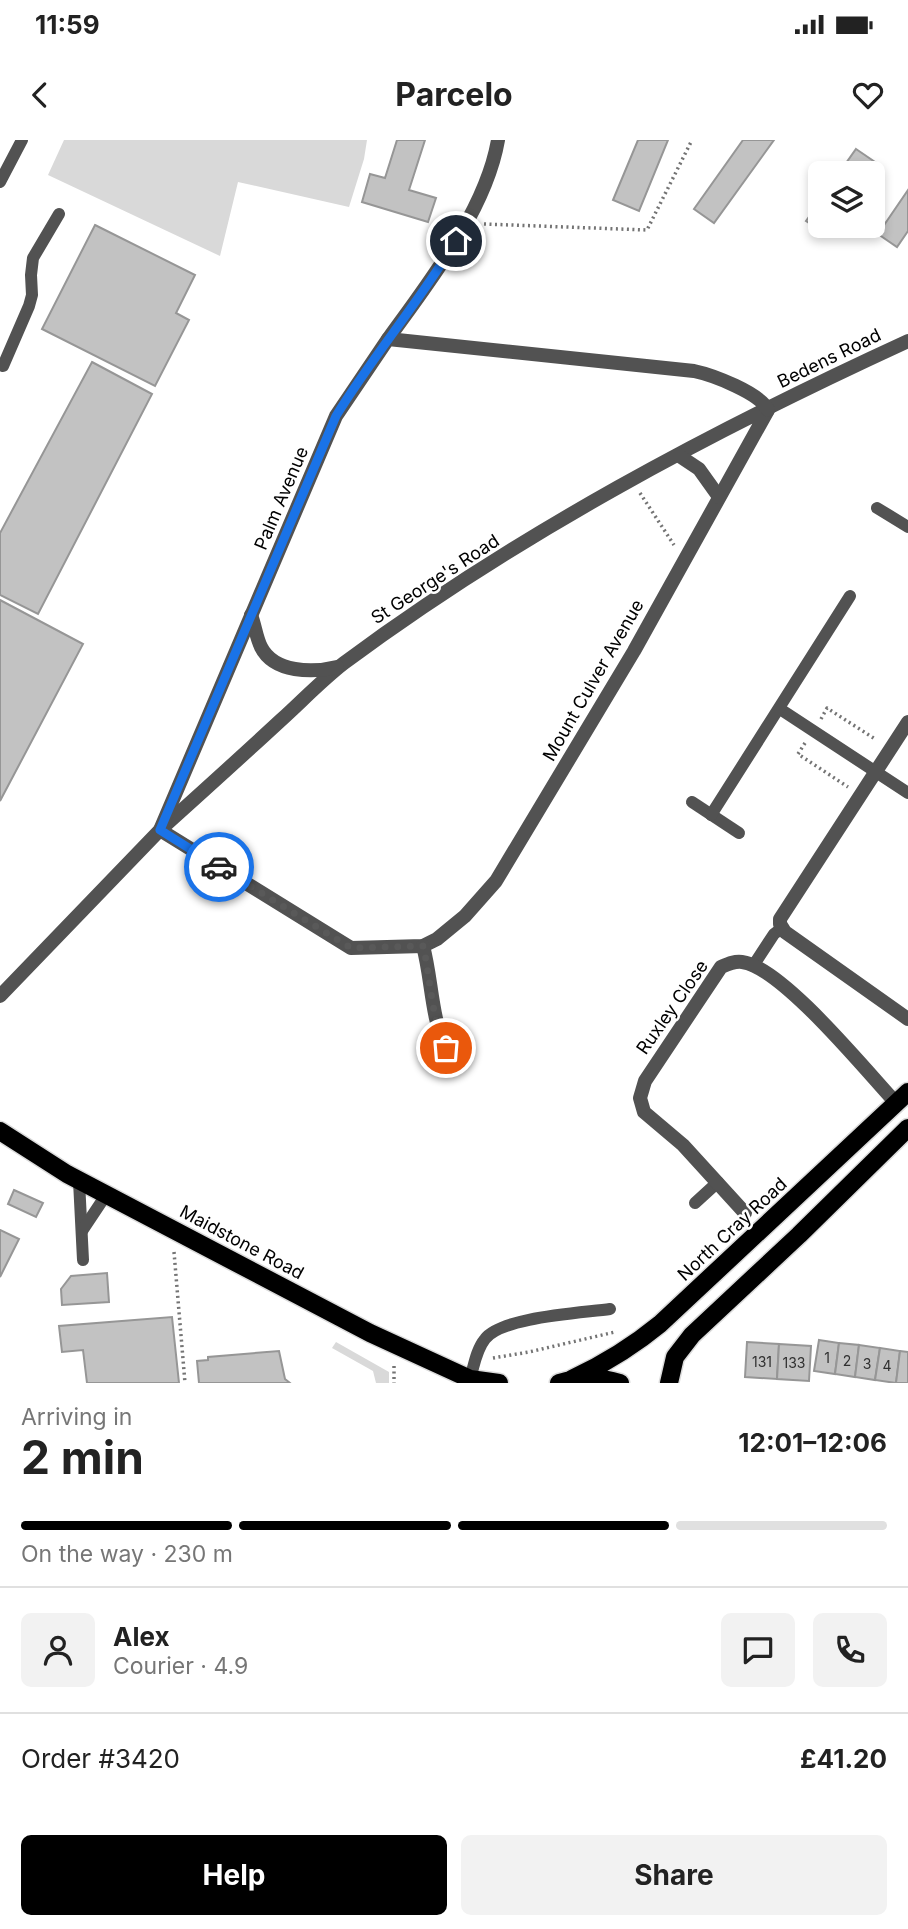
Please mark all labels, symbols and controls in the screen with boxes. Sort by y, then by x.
text: 11:59 [35,9,100,40]
text: Parcelo [395,75,513,114]
icon: back [21,76,59,114]
icon: heart [849,76,887,114]
map controls [808,161,885,238]
button: layers [808,161,885,238]
pin [426,211,486,271]
icon: home [437,222,475,260]
street label: Bedens Road [774,324,884,392]
street label: Palm Avenue [250,443,312,553]
street label: St George's Road [367,530,503,628]
street label: Mount Culver Avenue [538,596,648,764]
courier [184,832,254,902]
icon: car [200,848,238,886]
street label: Ruxley Close [632,956,712,1058]
pin [416,1018,476,1078]
icon: bag [427,1029,465,1067]
street label: North Cray Road [673,1173,791,1285]
street label: Maidstone Road [176,1200,308,1284]
house number: 1 [824,1349,830,1366]
house number: 2 [843,1352,851,1369]
house number: 131 [752,1353,772,1370]
house number: 133 [783,1354,806,1371]
house number: 3 [863,1355,871,1372]
house number: 4 [882,1357,892,1374]
text: Arriving in [21,1403,132,1431]
text: 12:01–12:06 [738,1427,887,1458]
text: 2 min [21,1429,144,1485]
text: On the way · 230 m [21,1540,233,1568]
button: person [21,1613,95,1687]
button: chat [721,1613,795,1687]
button: phone [813,1613,887,1687]
text: Alex [113,1621,170,1652]
text: Courier · 4.9 [113,1652,248,1680]
text: Order #3420 [21,1743,180,1774]
text: £41.20 [800,1743,887,1774]
button: Help [21,1835,447,1915]
button: Share [461,1835,887,1915]

